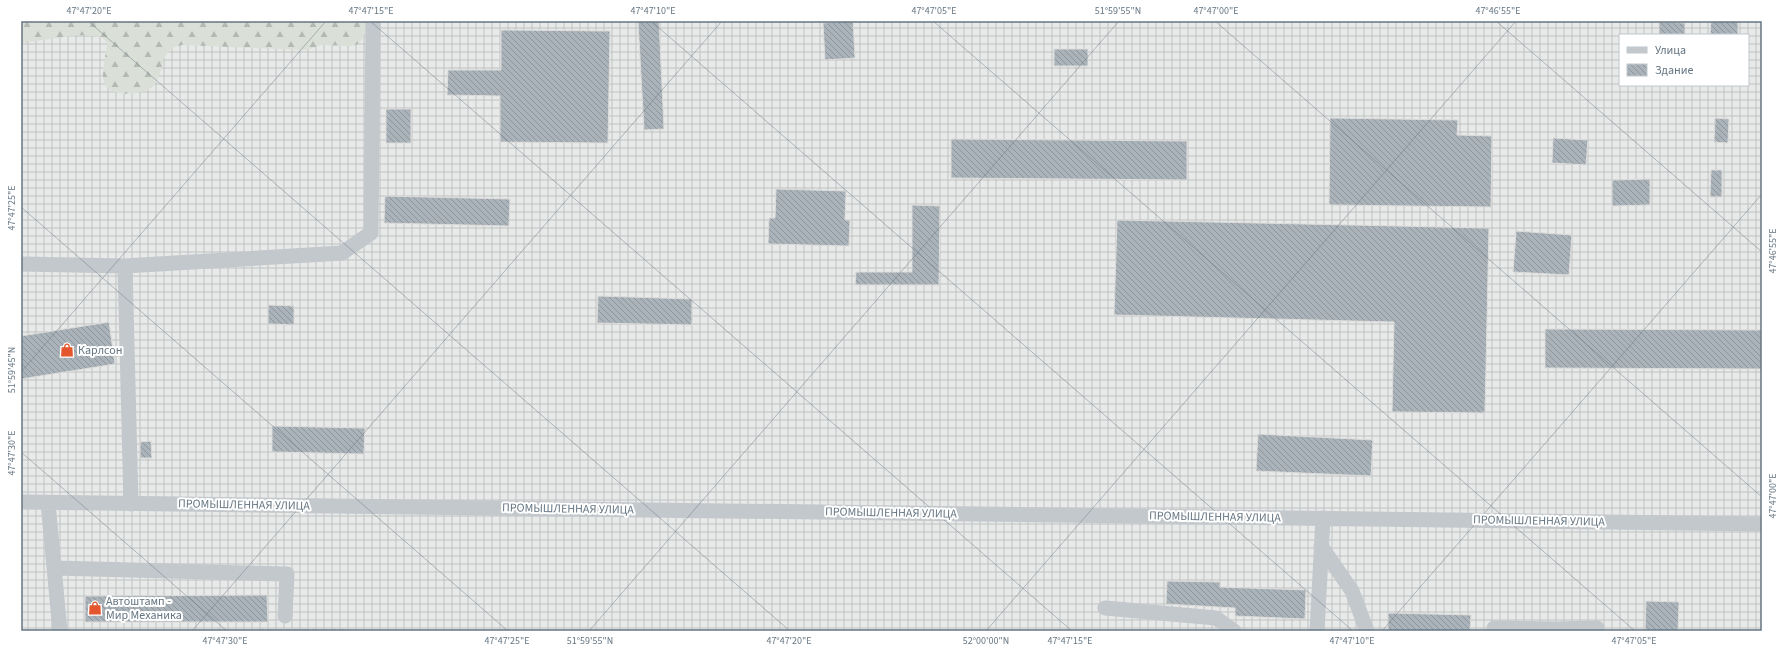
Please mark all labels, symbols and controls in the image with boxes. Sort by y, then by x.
text: 47°47'20"E [66,4,112,18]
text: 47°47'15"E [348,4,394,18]
text: 47°47'10"E [630,4,676,18]
text: 47°47'05"E [911,4,957,18]
text: 51°59'55"N [1095,4,1141,18]
text: 47°47'00"E [1193,4,1239,18]
text: 47°46'55"E [1475,4,1521,18]
legend [1619,34,1749,86]
text: Улица [1655,42,1686,59]
text: Здание [1655,62,1694,79]
text: 47°47'25"E [5,185,19,231]
text: 47°46'55"E [1766,228,1780,274]
shop icon: Карлсон [59,342,75,358]
place label: Карлсон [78,342,123,359]
text: 51°59'45"N [5,347,19,393]
text: 47°47'30"E [5,430,19,476]
text: 47°47'00"E [1766,473,1780,519]
street label: ПРОМЫШЛЕННАЯ УЛИЦА [178,495,311,515]
street label: ПРОМЫШЛЕННАЯ УЛИЦА [502,499,635,519]
street label: ПРОМЫШЛЕННАЯ УЛИЦА [825,503,958,523]
street label: ПРОМЫШЛЕННАЯ УЛИЦА [1149,507,1282,527]
street label: ПРОМЫШЛЕННАЯ УЛИЦА [1473,511,1606,531]
place label: Автоштамп - Мир Механика [106,593,182,624]
shop icon: Автоштамп - Мир Механика [87,600,103,616]
text: 47°47'30"E [202,634,248,648]
text: 47°47'25"E [484,634,530,648]
text: 51°59'55"N [567,634,613,648]
text: 47°47'20"E [766,634,812,648]
text: 52°00'00"N [963,634,1009,648]
text: 47°47'15"E [1047,634,1093,648]
text: 47°47'10"E [1329,634,1375,648]
text: 47°47'05"E [1611,634,1657,648]

